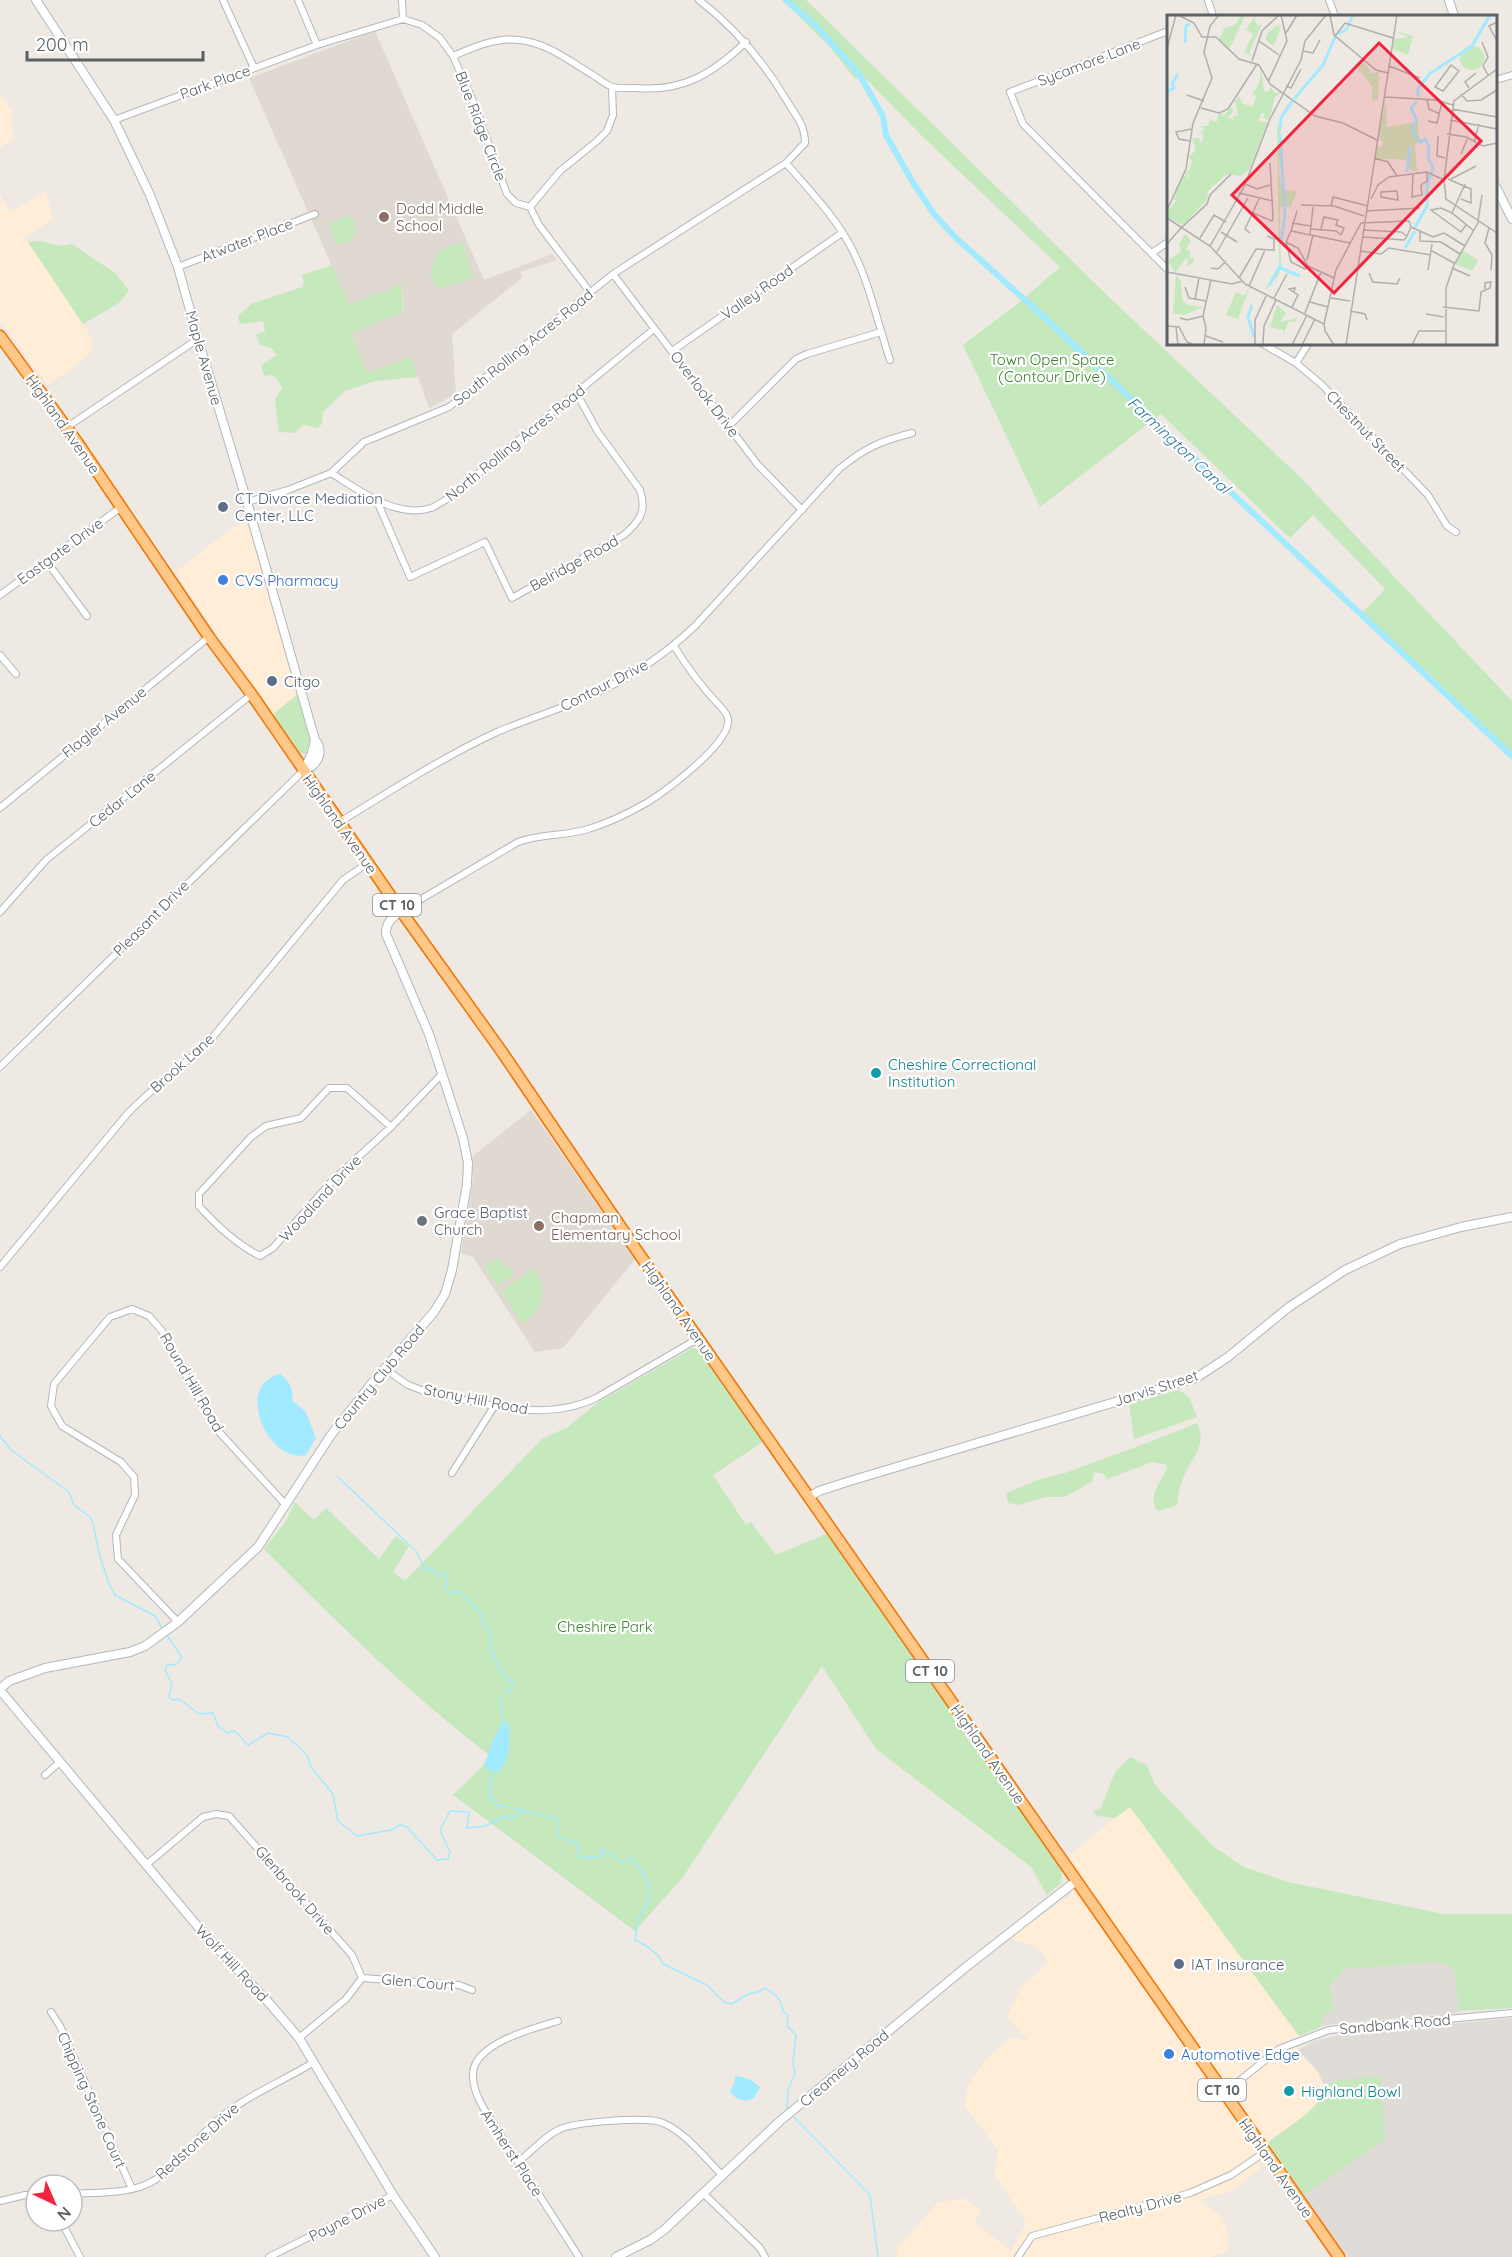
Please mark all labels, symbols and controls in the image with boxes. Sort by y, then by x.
inset map [1167,15,1497,345]
scale bar [27,24,202,62]
text: 200 m [36,33,89,56]
street label: Sycamore Lane [1035,34,1143,90]
street label: Park Place [177,60,253,104]
street label: Blue Ridge Circle [451,68,511,184]
place label: Dodd Middle School [396,199,484,235]
marker: Dodd Middle School [377,210,391,224]
street label: Atwater Place [198,214,296,266]
street label: Valley Road [717,260,797,324]
street label: South Rolling Acres Road [449,285,597,409]
street label: Maple Avenue [181,308,227,408]
street label: Overlook Drive [666,347,744,441]
park label: Town Open Space (Contour Drive) [989,350,1115,386]
street label: Highland Avenue [21,370,105,478]
street label: North Rolling Acres Road [441,381,589,505]
street label: Chestnut Street [1322,386,1410,476]
water label: Farmington Canal [1123,392,1236,499]
place label: CT Divorce Mediation Center, LLC [235,489,383,525]
marker: CT Divorce Mediation Center, LLC [216,500,230,514]
street label: Eastgate Drive [13,513,107,589]
street label: Belridge Road [526,531,622,595]
place label: CVS Pharmacy [235,571,339,590]
marker: CVS Pharmacy [216,573,230,587]
street label: Contour Drive [557,655,651,715]
place label: Citgo [284,672,320,691]
marker: Citgo [265,674,279,688]
street label: Flagler Avenue [58,682,150,762]
street label: Cedar Lane [85,766,159,832]
street label: Highland Avenue [298,770,382,878]
street label: Pleasant Drive [109,876,193,960]
road number: CT 10 [373,894,421,916]
street label: Brook Lane [146,1029,218,1097]
place label: Cheshire Correctional Institution [888,1055,1036,1091]
marker: Cheshire Correctional Institution [869,1066,883,1080]
street label: Woodland Drive [275,1151,365,1245]
place label: Grace Baptist Church [434,1203,528,1239]
place label: Chapman Elementary School [551,1208,681,1244]
marker: Grace Baptist Church [415,1214,429,1228]
marker: Chapman Elementary School [532,1219,546,1233]
street label: Highland Avenue [637,1257,721,1365]
street label: Country Club Road [329,1320,429,1434]
street label: Round Hill Road [156,1329,228,1435]
street label: Jarvis Street [1111,1365,1201,1411]
street label: Stony Hill Road [422,1380,530,1418]
park label: Cheshire Park [557,1617,653,1636]
road number: CT 10 [906,1660,954,1682]
street label: Highland Avenue [946,1700,1030,1808]
street label: Glenbrook Drive [251,1842,339,1938]
street label: Wolf Hill Road [191,1921,273,2005]
place label: IAT Insurance [1191,1955,1284,1974]
marker: IAT Insurance [1172,1957,1186,1971]
street label: Glen Court [381,1969,455,1995]
street label: Sandbank Road [1339,2010,1451,2038]
street label: Creamery Road [796,2025,892,2111]
street label: Chipping Stone Court [53,2029,131,2171]
place label: Automotive Edge [1181,2045,1300,2064]
marker: Automotive Edge [1162,2047,1176,2061]
road number: CT 10 [1198,2079,1246,2101]
place label: Highland Bowl [1301,2082,1401,2101]
marker: Highland Bowl [1282,2084,1296,2098]
street label: Redstone Drive [151,2098,243,2184]
street label: Amherst Place [477,2106,547,2200]
street label: Highland Avenue [1234,2114,1318,2222]
north arrow [24,2173,84,2233]
street label: Realty Drive [1097,2187,1183,2227]
street label: Payne Drive [305,2191,389,2245]
text: N [53,2203,76,2225]

